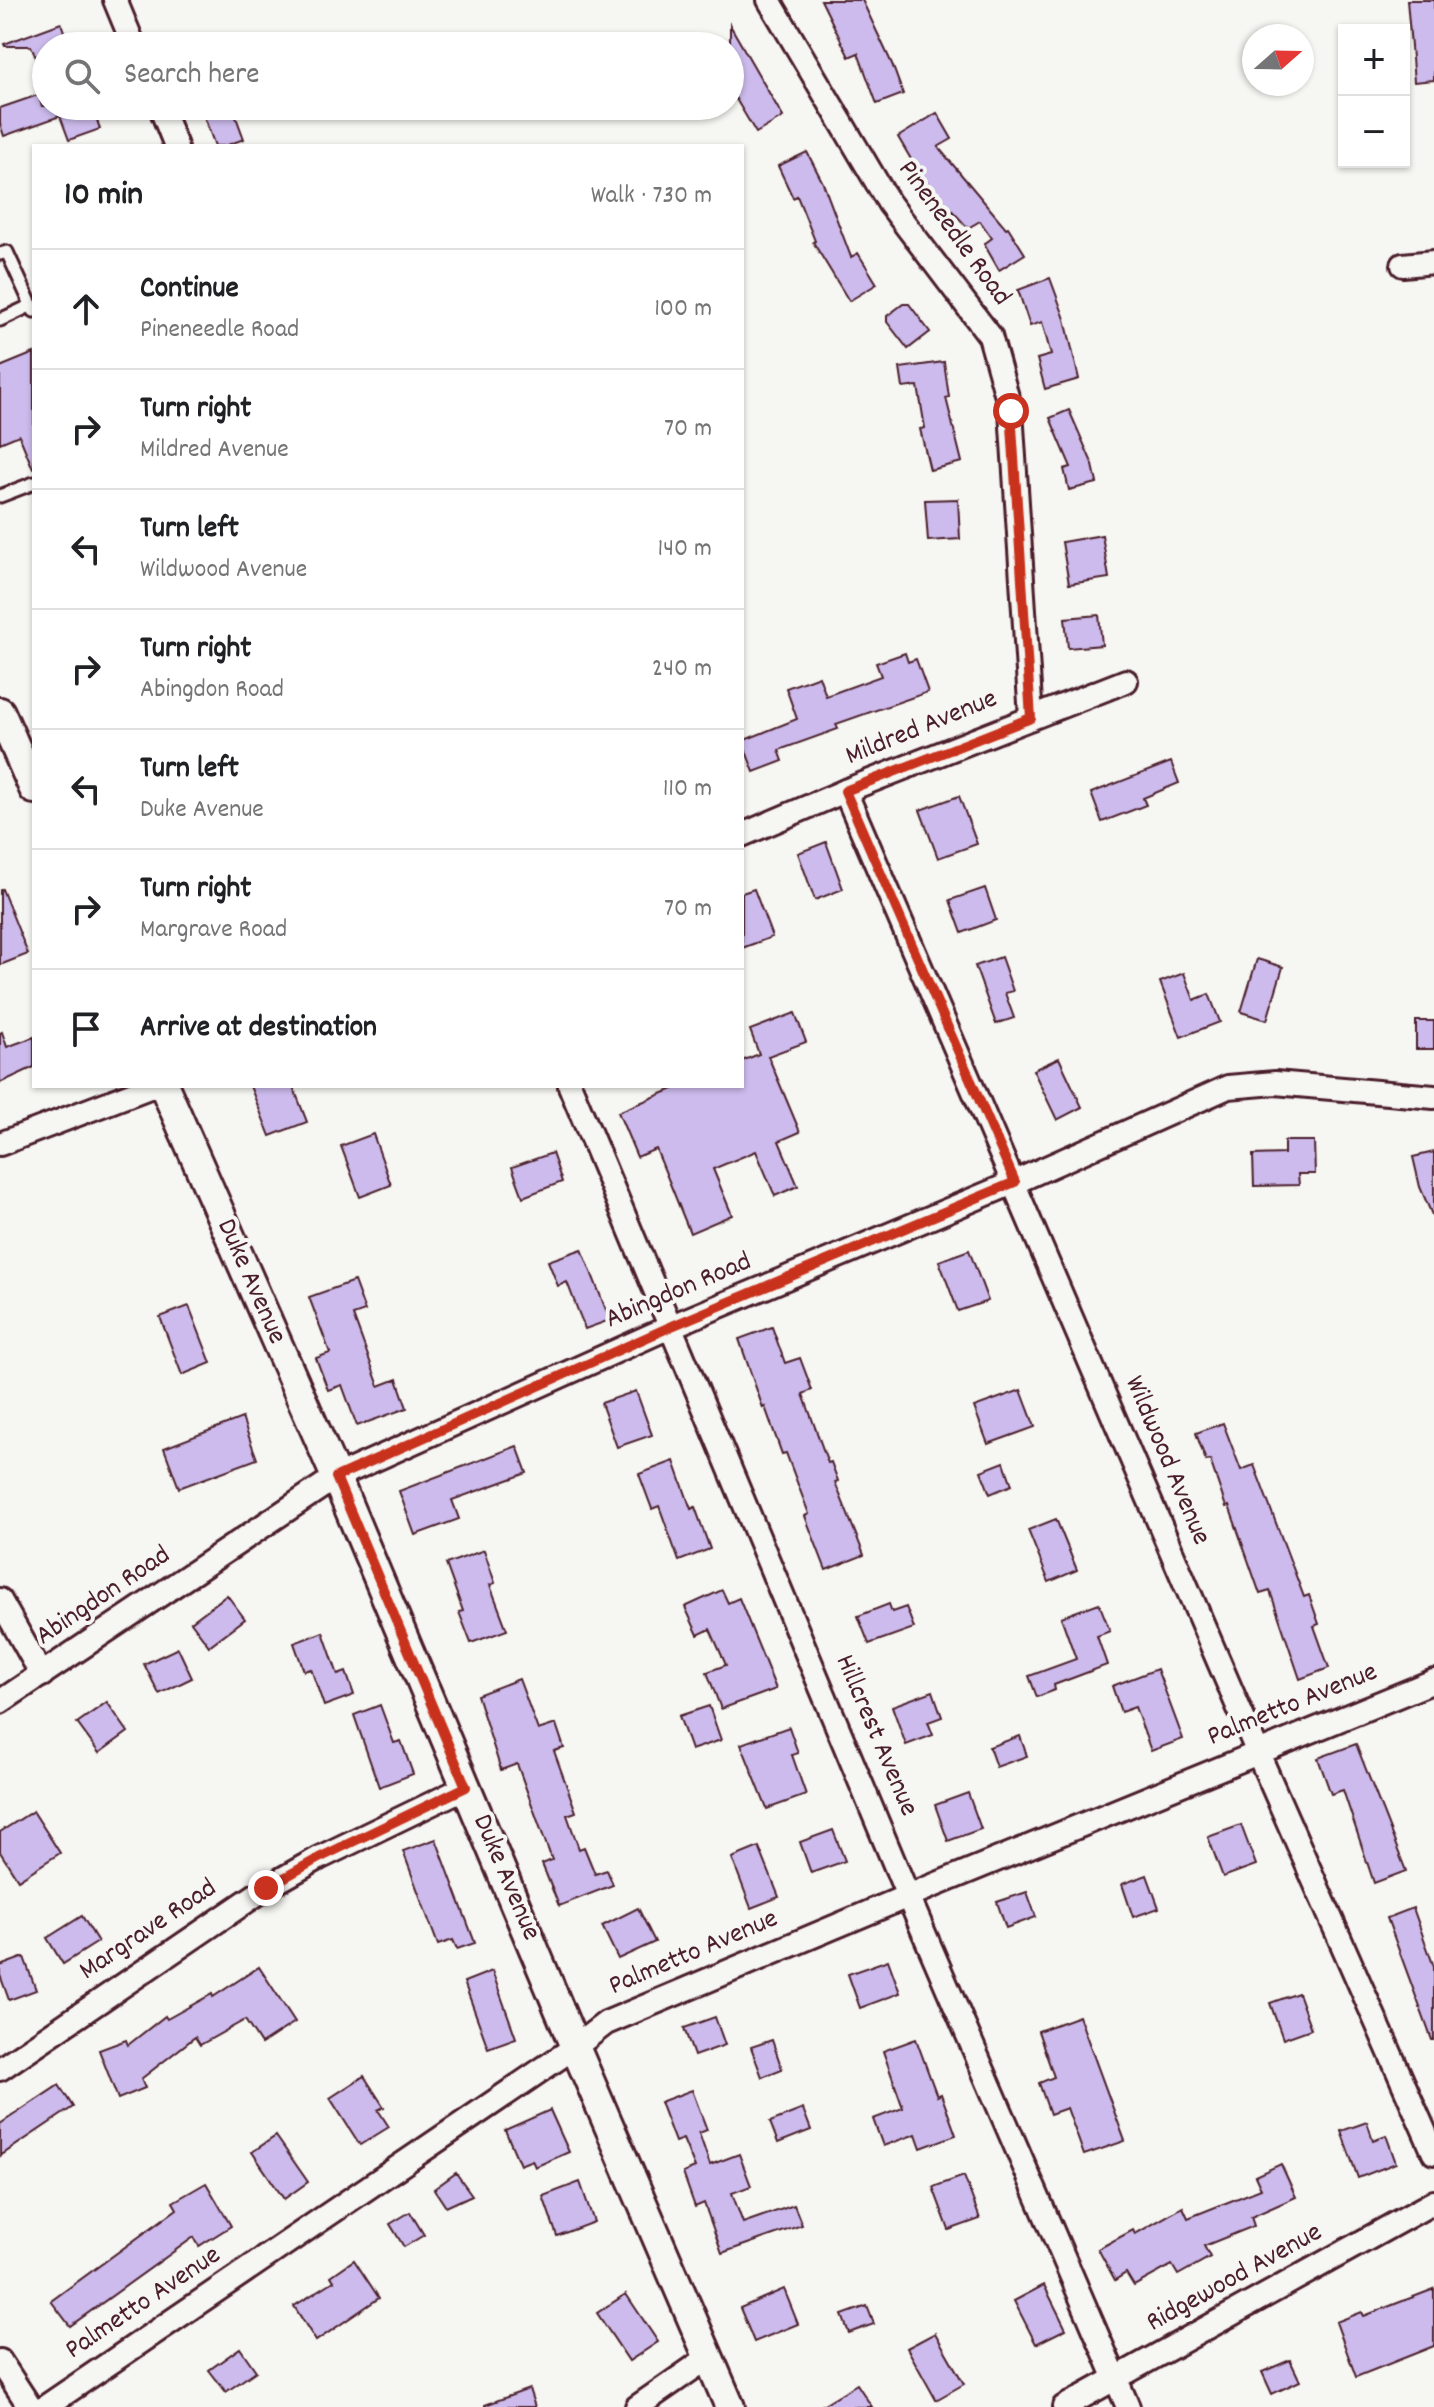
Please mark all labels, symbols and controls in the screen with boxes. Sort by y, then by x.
north arrow [1242,24,1314,96]
map controls [1338,24,1410,168]
button: + [1338,24,1410,96]
search box [32,32,744,120]
icon: search [60,54,104,98]
text: Search here [124,55,260,98]
button: − [1338,96,1410,168]
street label: Pineneedle Road [886,153,1020,315]
text: 10 min [64,172,143,221]
text: Walk · 730 m [591,178,712,215]
text: Continue [140,269,239,312]
icon: ahead [64,287,108,331]
text: 100 m [654,291,712,328]
text: Pineneedle Road [140,312,299,349]
text: Turn right [140,389,251,432]
route start [993,393,1029,429]
icon: right [64,407,108,451]
text: 70 m [664,411,712,448]
text: Mildred Avenue [140,432,289,469]
text: Turn left [140,509,239,552]
icon: left [64,527,108,571]
text: 140 m [658,531,712,568]
text: Wildwood Avenue [140,552,307,589]
text: Turn right [140,629,251,672]
icon: right [64,647,108,691]
text: 240 m [652,651,712,688]
text: Abingdon Road [140,672,284,709]
street label: Mildred Avenue [840,680,1004,778]
text: Turn left [140,749,239,792]
icon: left [64,767,108,811]
text: 110 m [663,771,712,808]
text: Duke Avenue [140,792,264,829]
text: Turn right [140,869,251,912]
icon: right [64,887,108,931]
text: 70 m [664,891,712,928]
text: Margrave Road [140,912,287,949]
icon: arrive [64,1007,108,1051]
text: Arrive at destination [140,1008,377,1051]
street label: Duke Avenue [205,1213,295,1351]
street label: Abingdon Road [600,1243,758,1341]
street label: Wildwood Avenue [1112,1370,1220,1552]
street label: Abingdon Road [29,1537,179,1657]
street label: Hillcrest Avenue [823,1649,927,1823]
street label: Palmetto Avenue [1202,1654,1384,1758]
street label: Duke Avenue [461,1809,549,1947]
street label: Margrave Road [72,1870,226,1992]
route end [248,1870,284,1906]
street label: Palmetto Avenue [603,1900,785,2008]
street label: Ridgewood Avenue [1140,2214,1330,2344]
street label: Palmetto Avenue [58,2237,230,2371]

